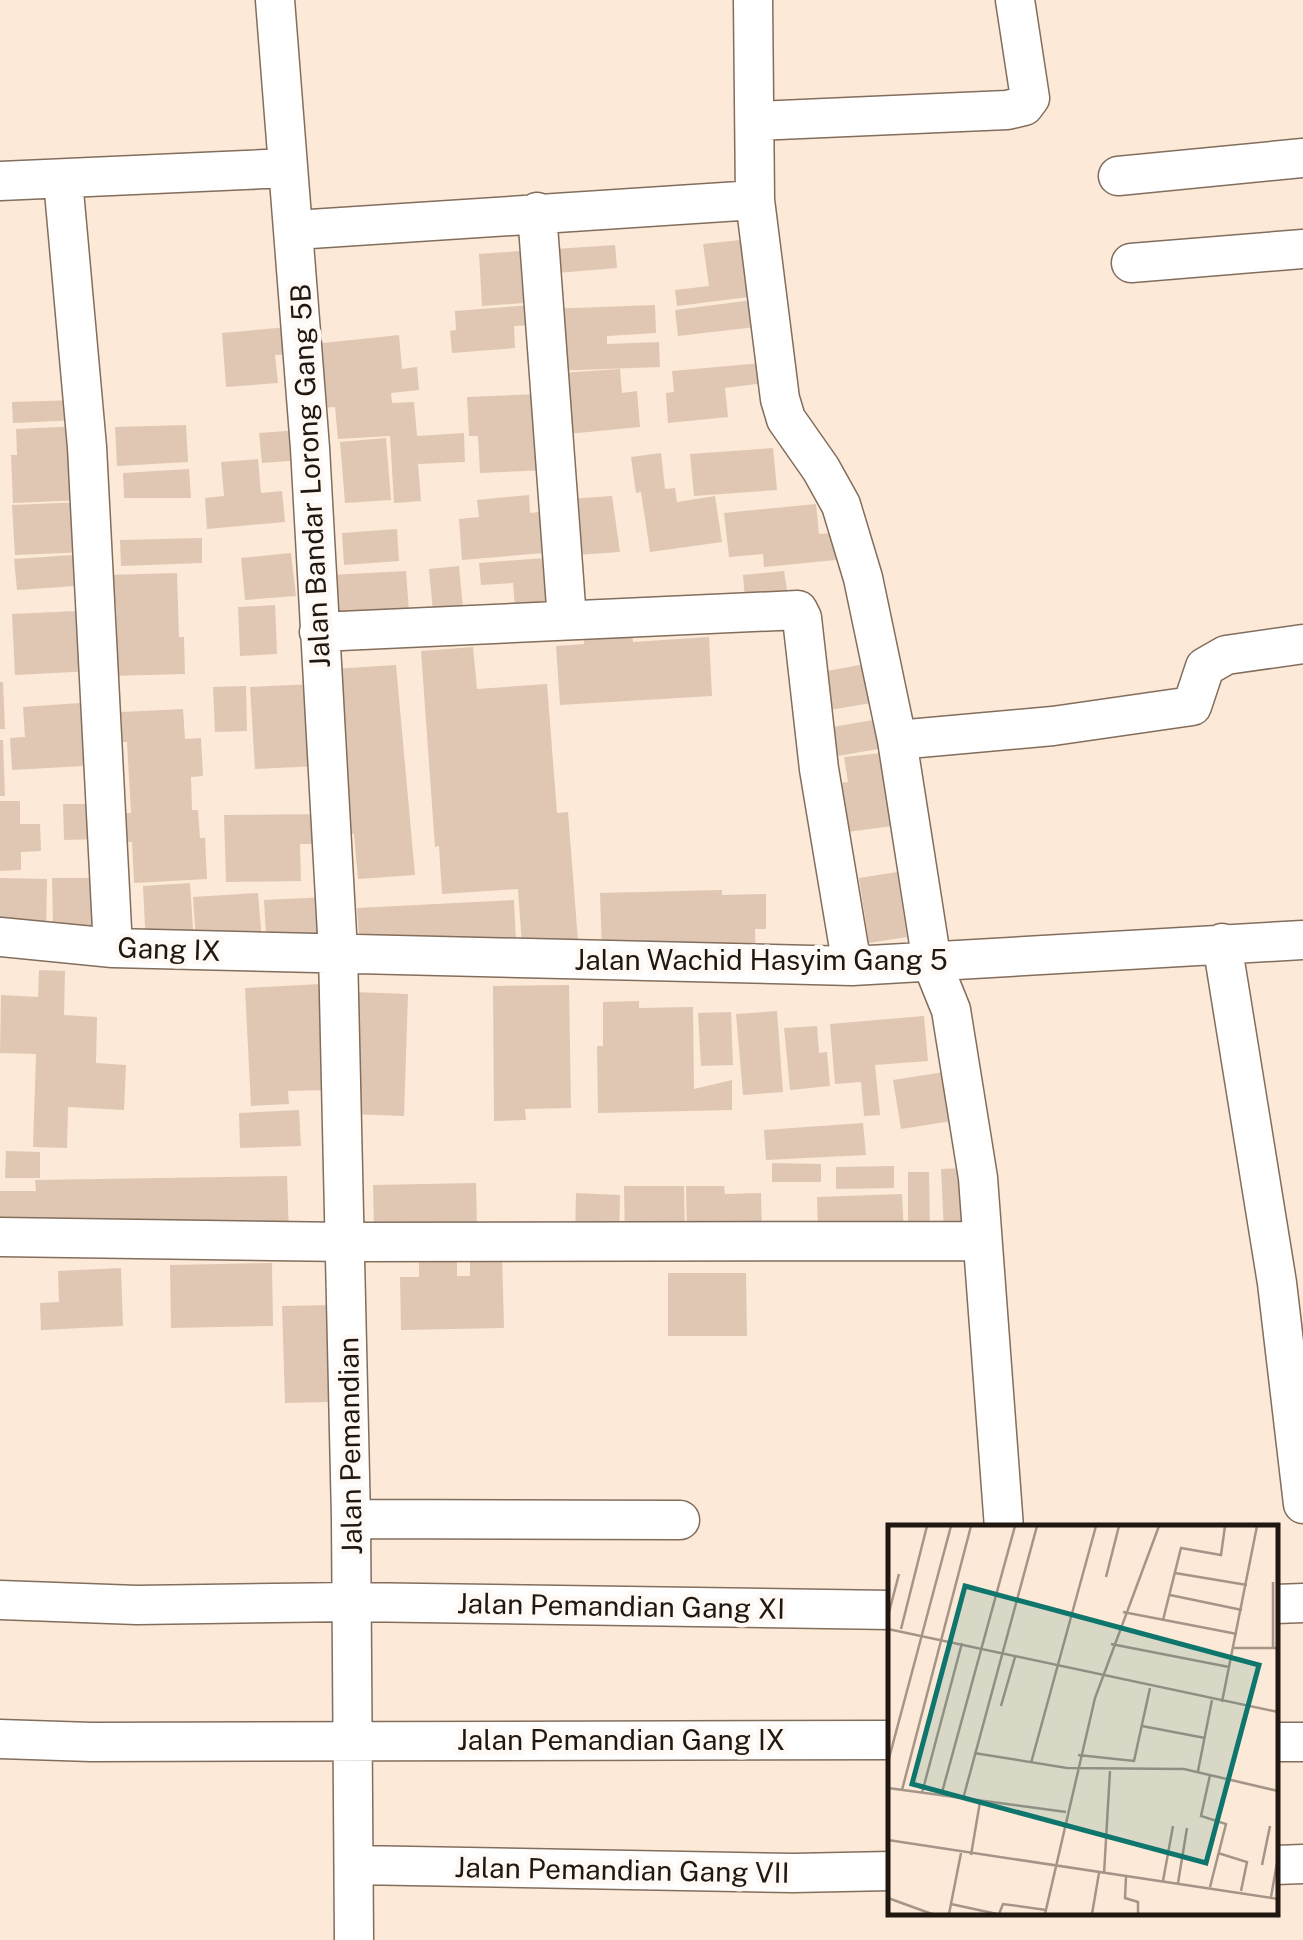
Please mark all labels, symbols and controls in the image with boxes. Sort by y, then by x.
street label: Jalan Bandar Lorong Gang 5B [283,283,336,669]
street label: Gang IX [117,930,221,967]
street label: Jalan Wachid Hasyim Gang 5 [574,943,948,976]
street label: Jalan Pemandian [331,1337,368,1555]
inset map [888,1525,1278,1915]
street label: Jalan Pemandian Gang XI [457,1586,785,1625]
street label: Jalan Pemandian Gang IX [457,1723,785,1756]
street label: Jalan Pemandian Gang VII [454,1850,790,1889]

